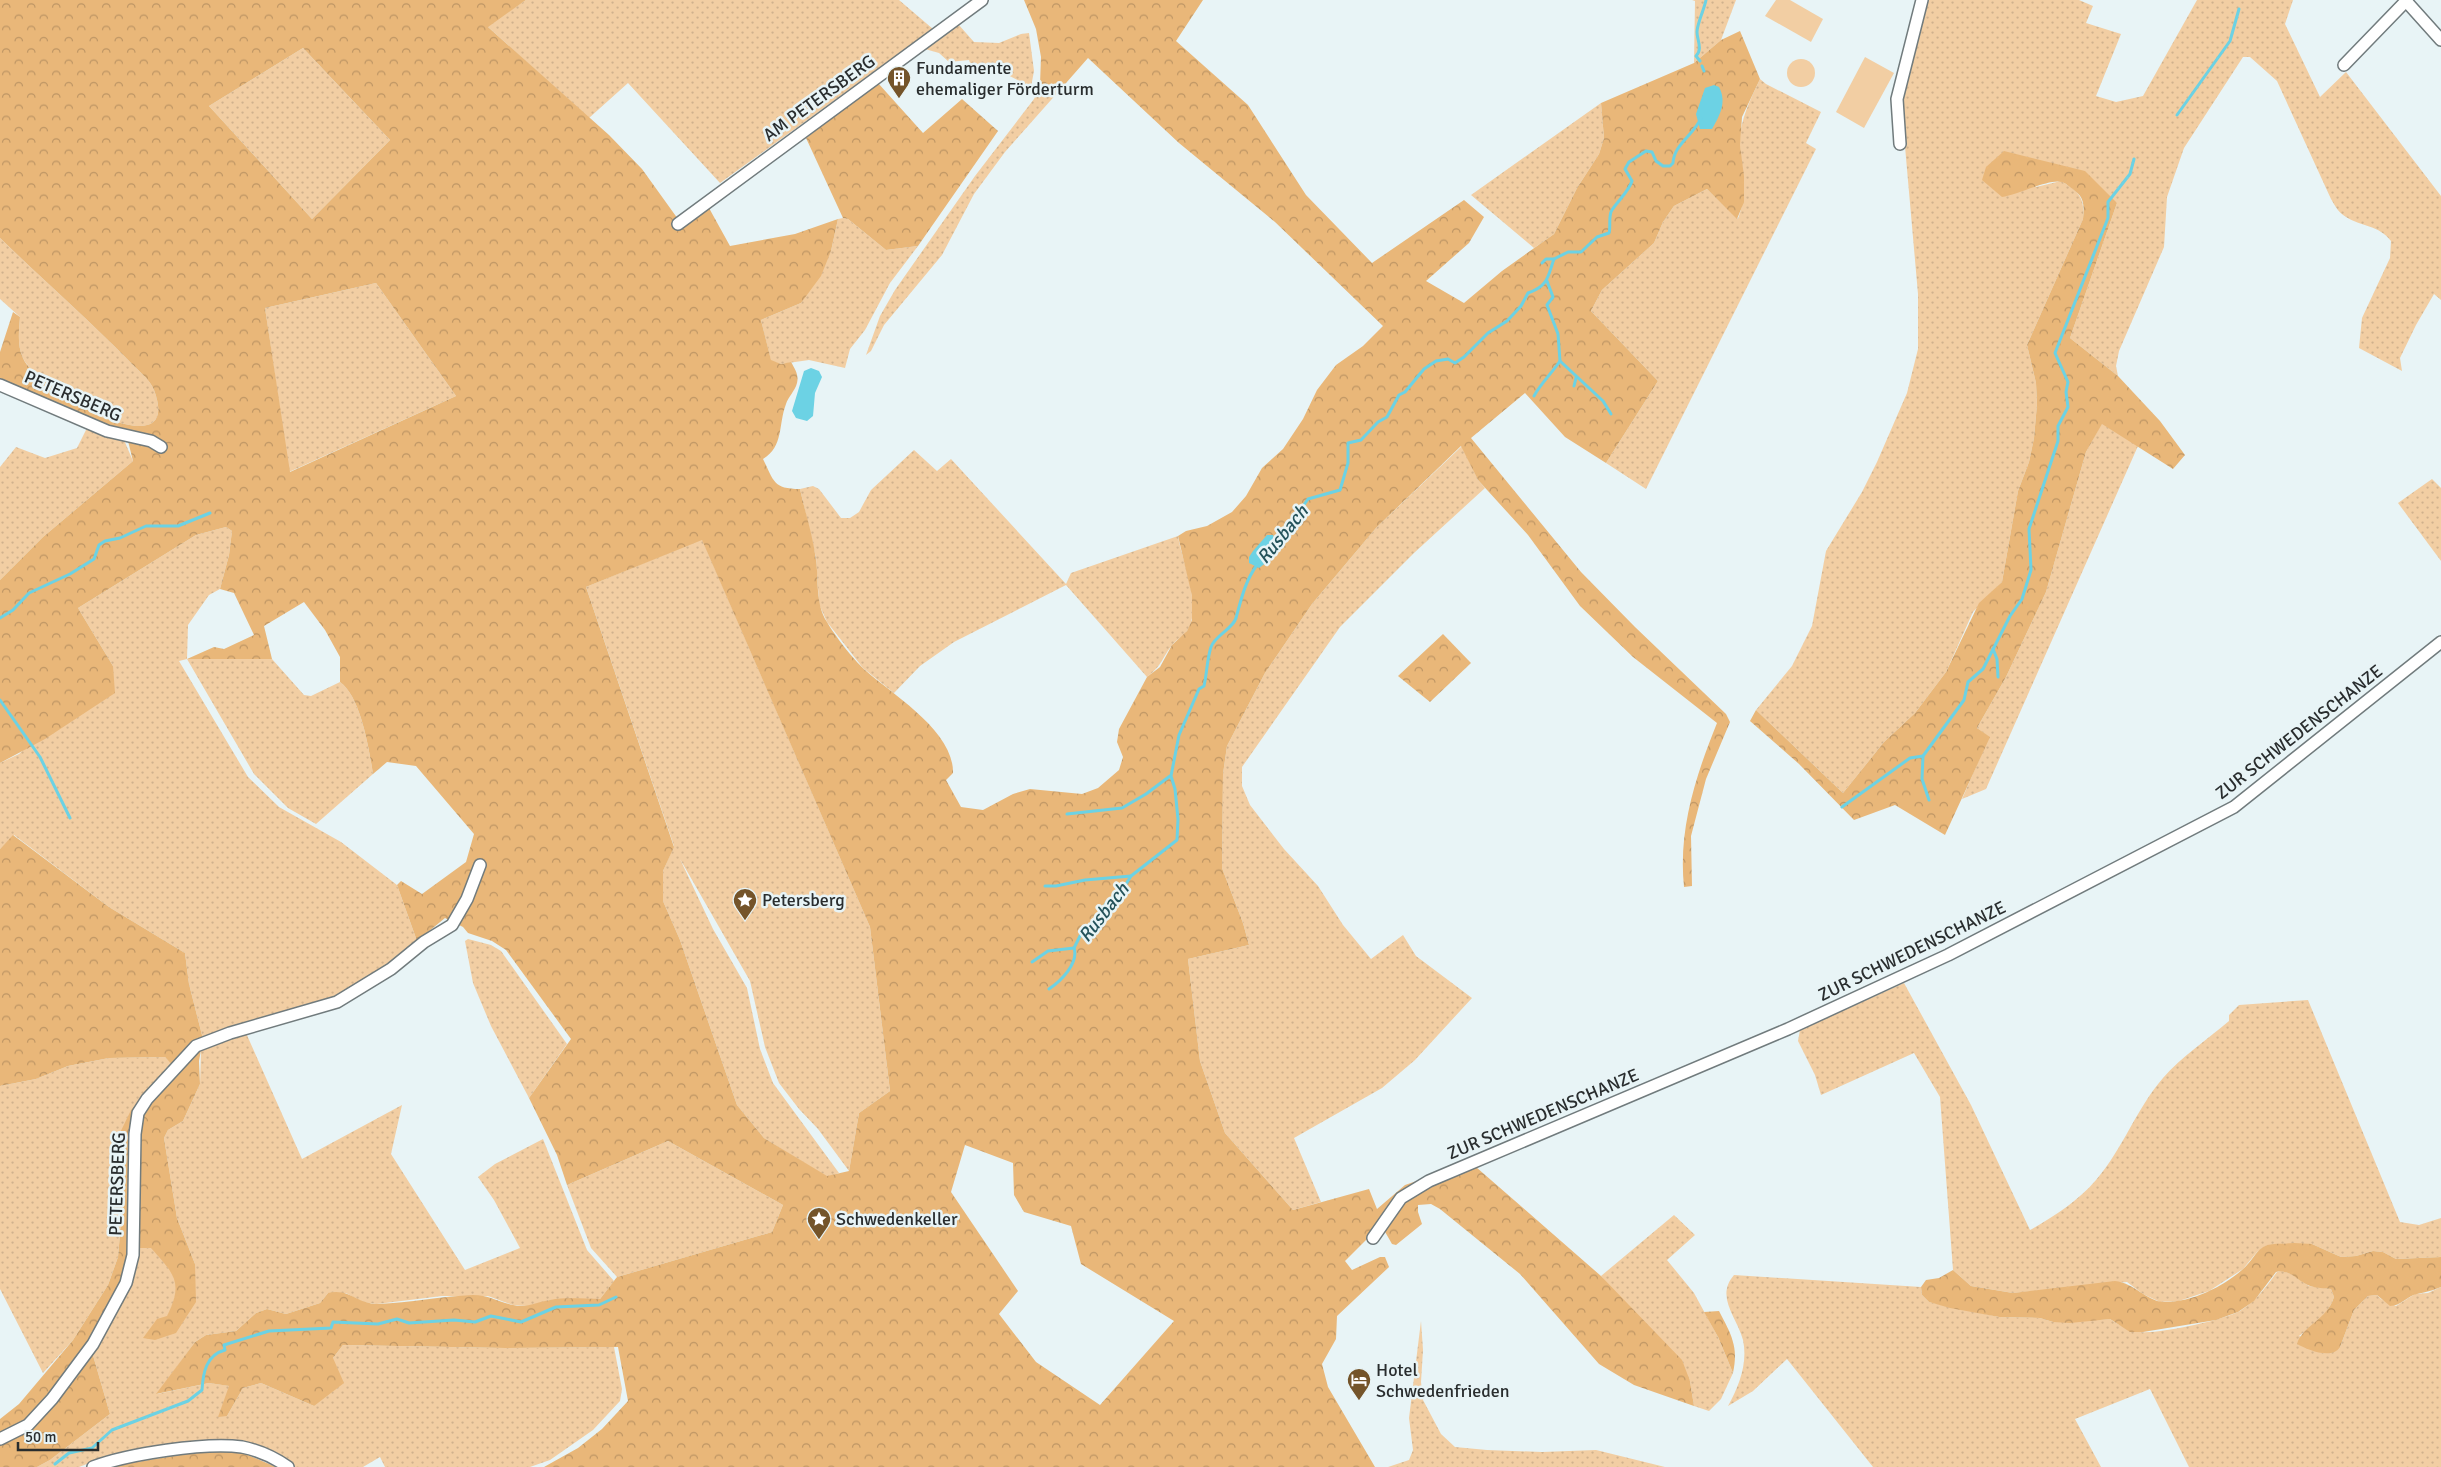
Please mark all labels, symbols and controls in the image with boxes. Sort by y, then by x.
street label: AM PETERSBERG [759,50,879,146]
place label: Fundamente ehemaliger Förderturm [916,57,1094,100]
building icon: Fundamente ehemaliger Förderturm [886,65,912,99]
street label: PETERSBERG [21,366,125,426]
water label: Rusbach [1252,500,1314,569]
street label: ZUR SCHWEDENSCHANZE [2211,660,2387,804]
water label: Rusbach [1073,878,1135,947]
place icon: Petersberg [732,887,758,921]
place label: Petersberg [762,889,845,911]
street label: ZUR SCHWEDENSCHANZE [1815,896,2009,1006]
street label: ZUR SCHWEDENSCHANZE [1444,1064,1642,1164]
street label: PETERSBERG [104,1132,130,1236]
place icon: Schwedenkeller [806,1206,832,1240]
place label: Schwedenkeller [836,1208,958,1230]
place label: Hotel Schwedenfrieden [1376,1359,1510,1402]
hotel icon: Hotel Schwedenfrieden [1346,1367,1372,1401]
scale bar [18,1420,98,1452]
text: 50 m [25,1428,56,1446]

